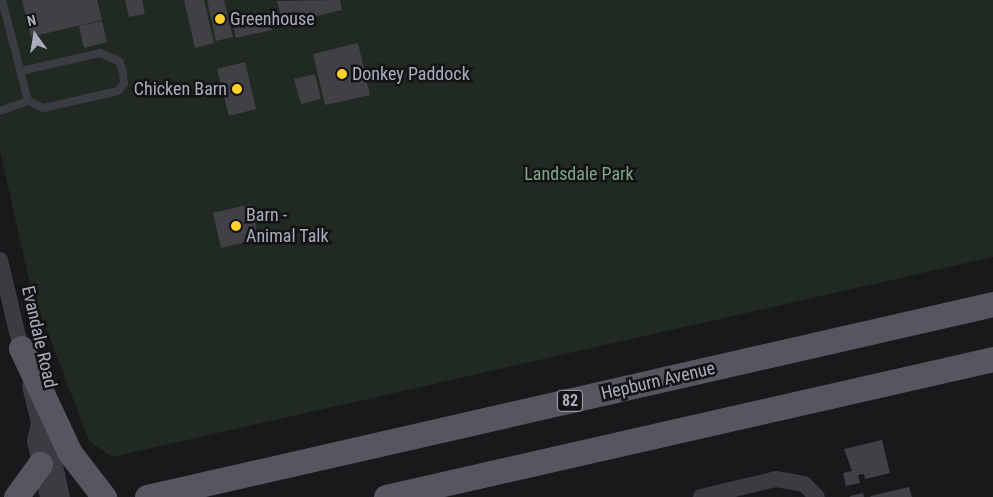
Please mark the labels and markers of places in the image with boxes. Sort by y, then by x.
place label: Greenhouse [230,8,315,30]
marker: Greenhouse [214,13,226,25]
place label: Donkey Paddock [352,63,470,85]
marker: Donkey Paddock [336,68,348,80]
place label: Chicken Barn [134,78,227,100]
marker: Chicken Barn [231,83,243,95]
place label: Barn - Animal Talk [246,205,329,248]
marker: Barn - Animal Talk [230,220,242,232]

